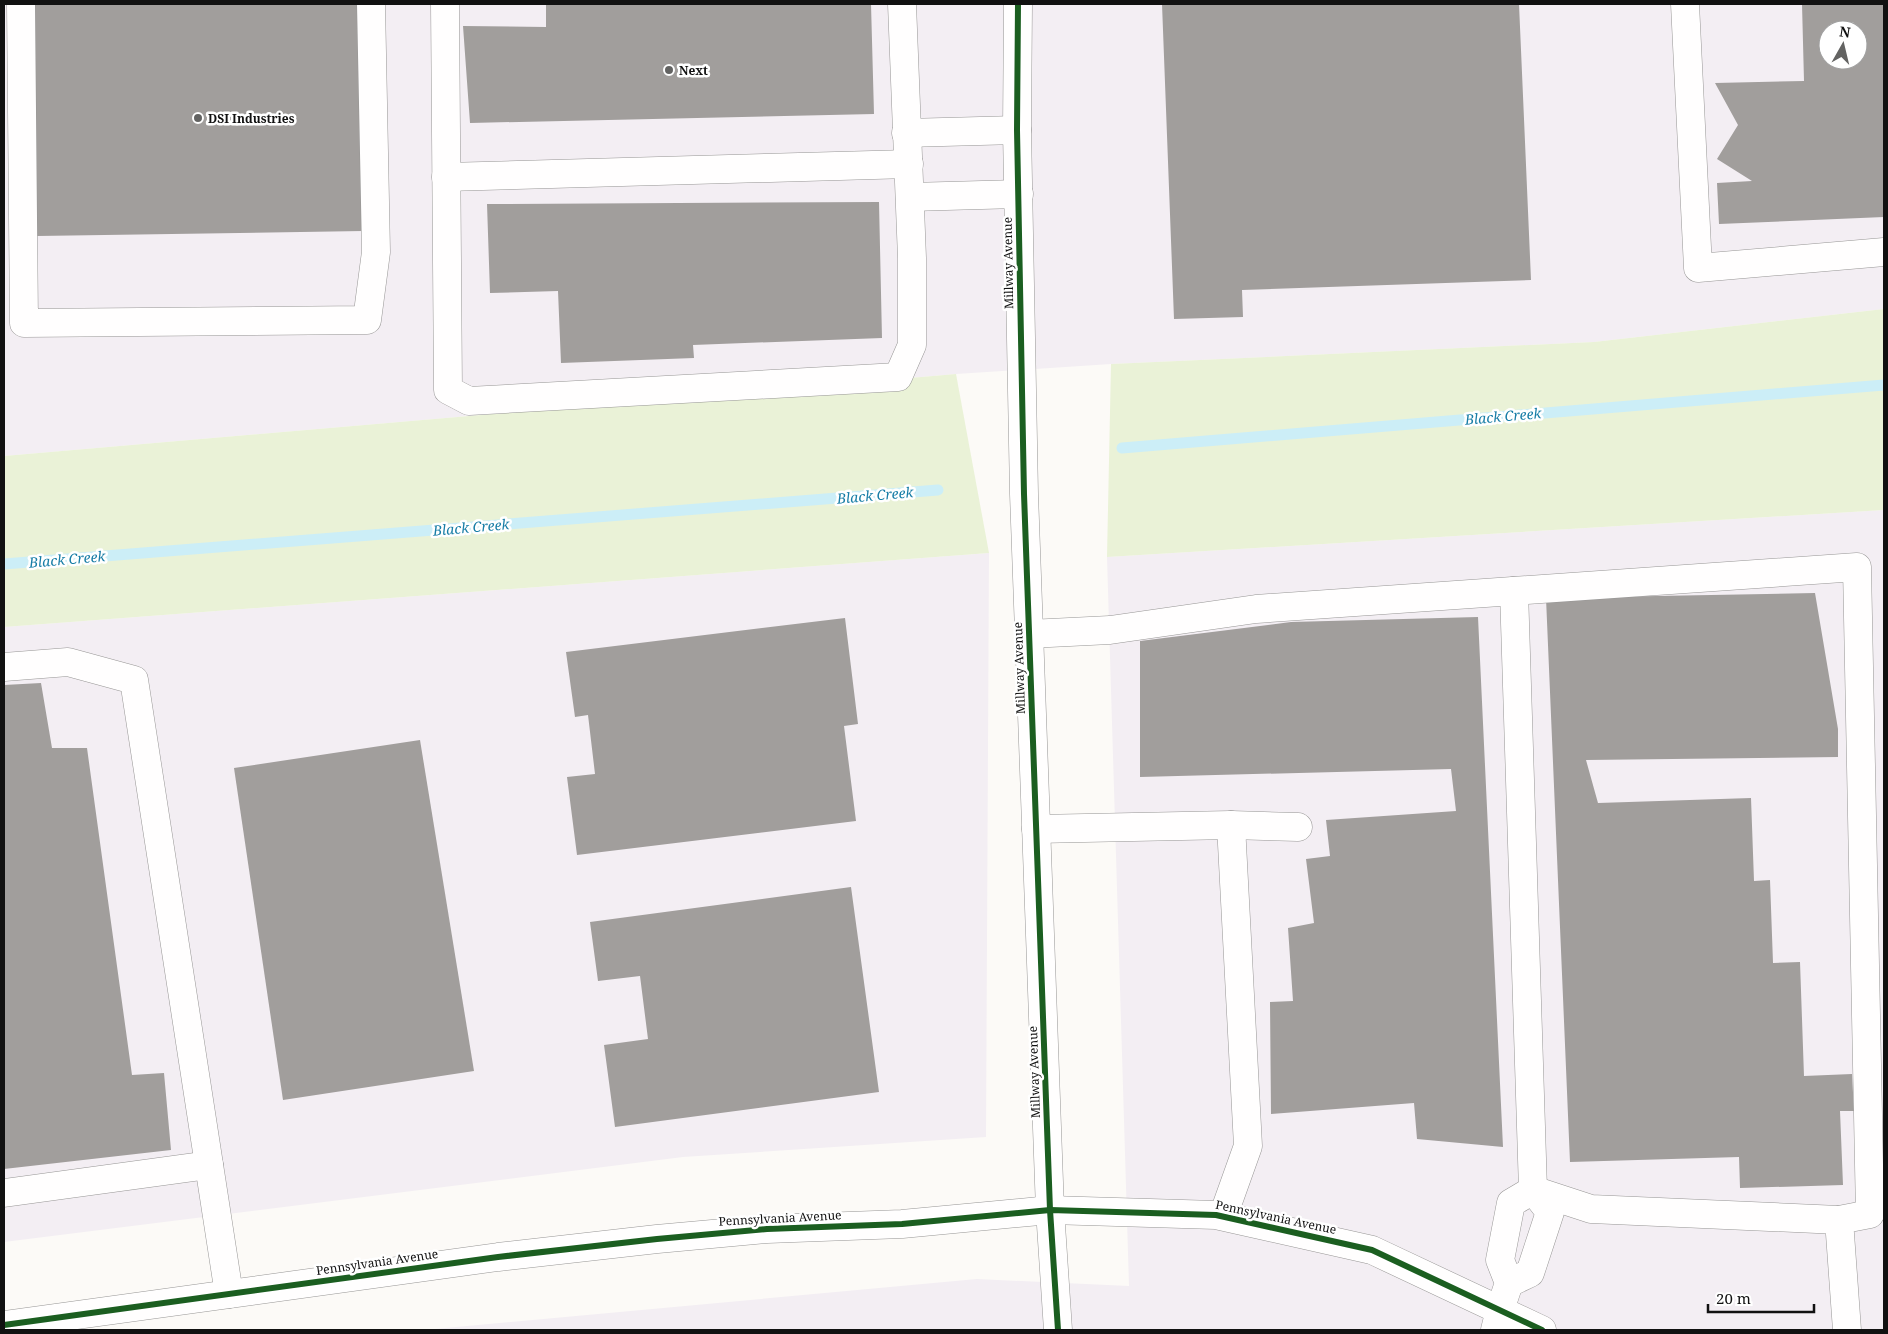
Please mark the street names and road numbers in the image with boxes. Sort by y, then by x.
street label: Millway Avenue [999,217,1017,309]
street label: Millway Avenue [1009,622,1029,714]
street label: Millway Avenue [1024,1026,1044,1118]
street label: Pennsylvania Avenue [1214,1196,1338,1238]
street label: Pennsylvania Avenue [718,1206,842,1230]
street label: Pennsylvania Avenue [315,1245,439,1279]

